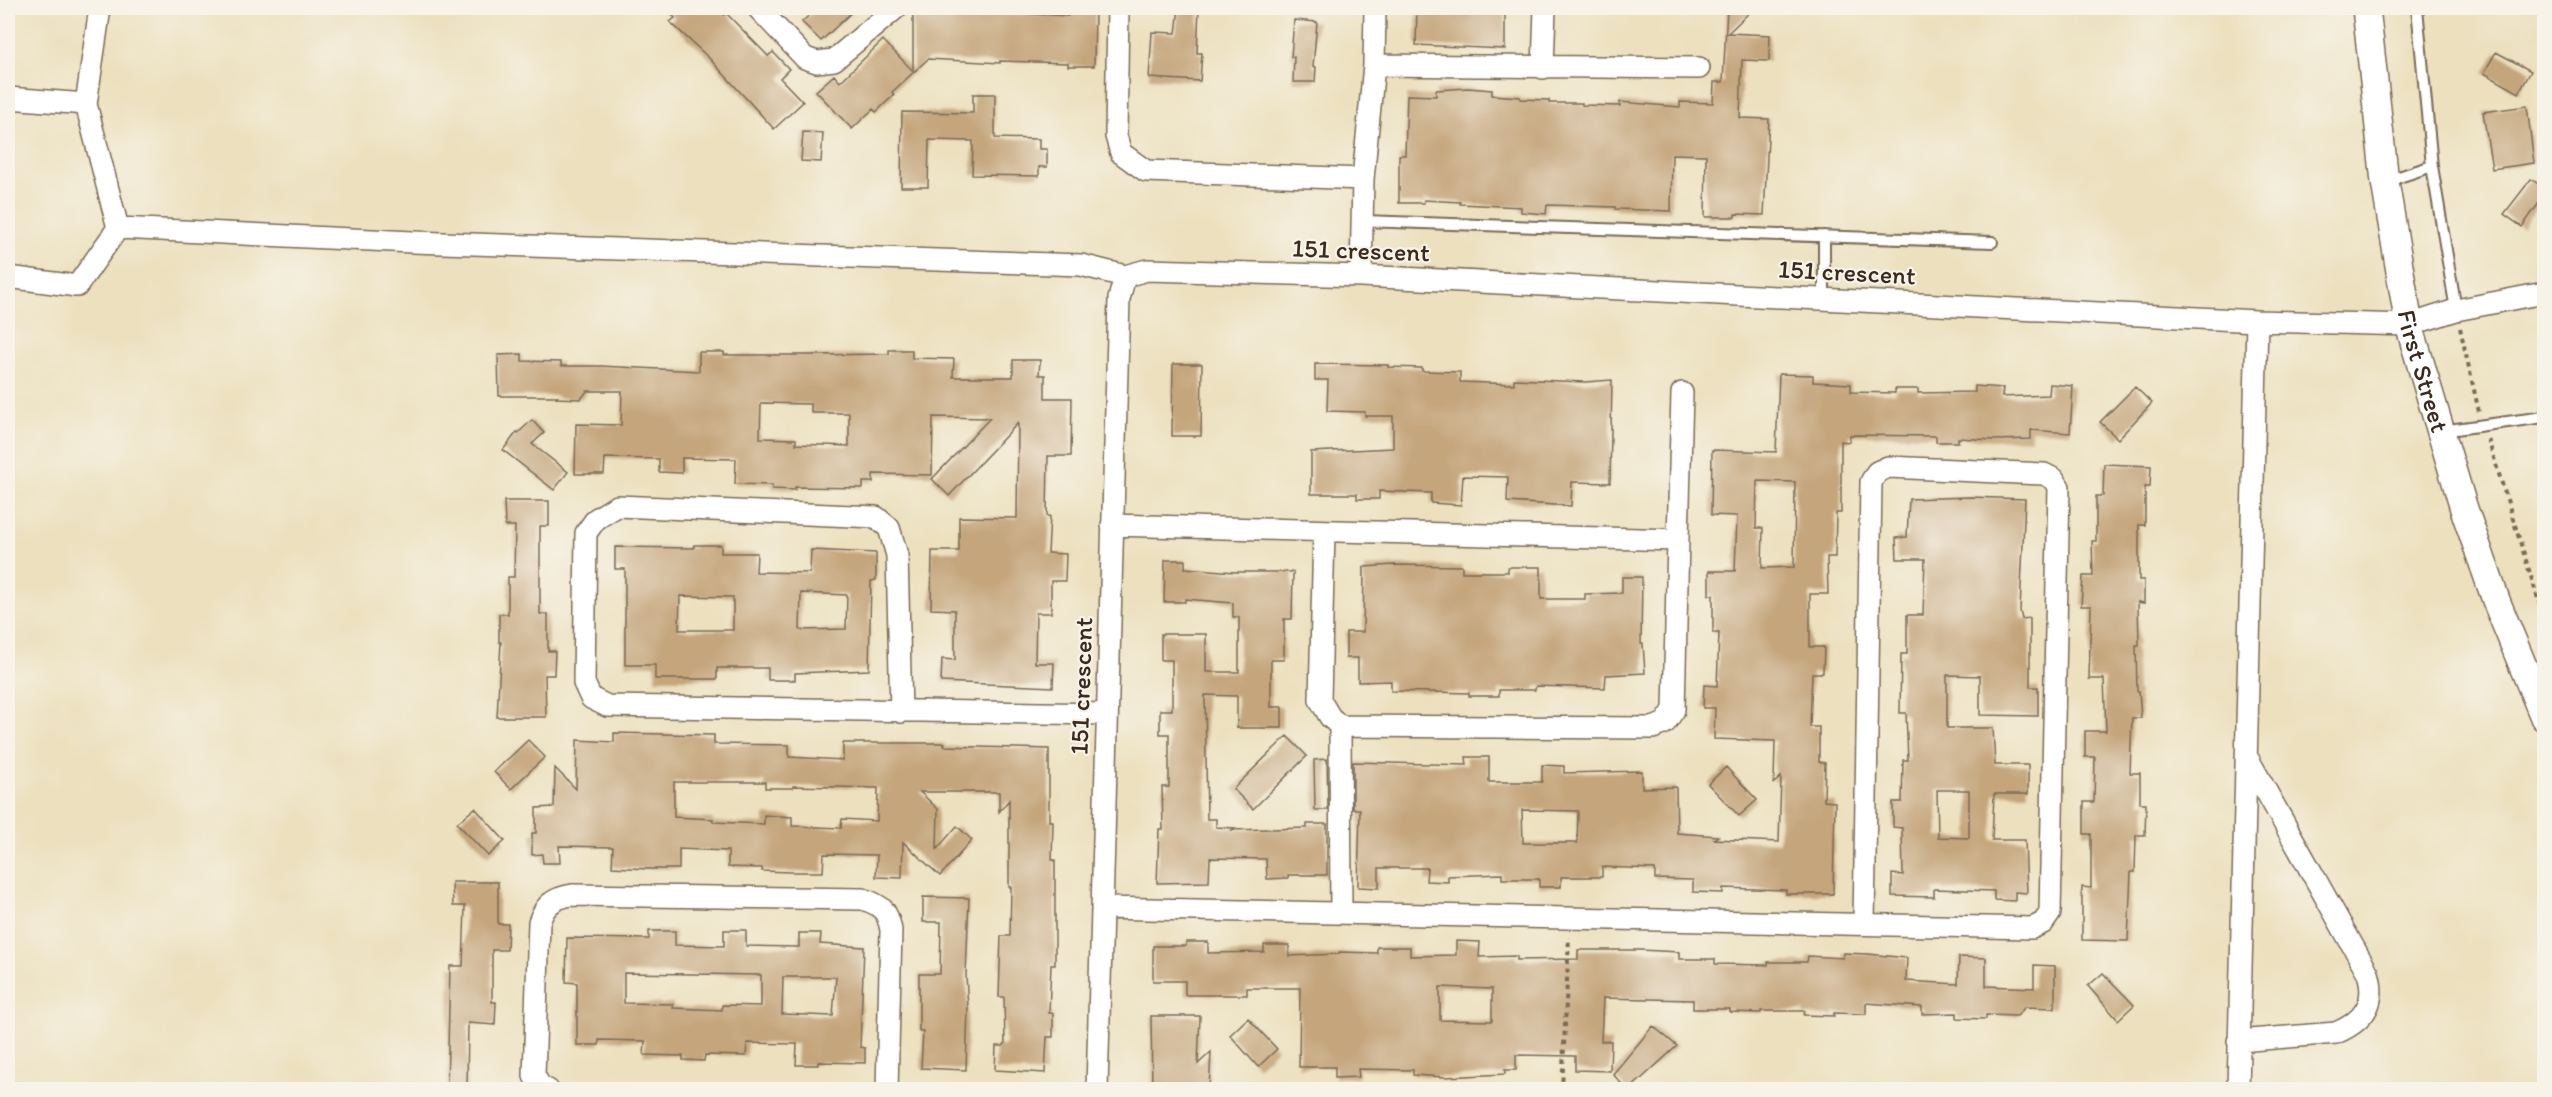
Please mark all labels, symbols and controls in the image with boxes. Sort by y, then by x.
street label: 151 crescent [1292,232,1431,268]
street label: 151 crescent [1777,252,1917,292]
street label: First Street [2391,307,2456,436]
street label: 151 crescent [1063,616,1099,755]

